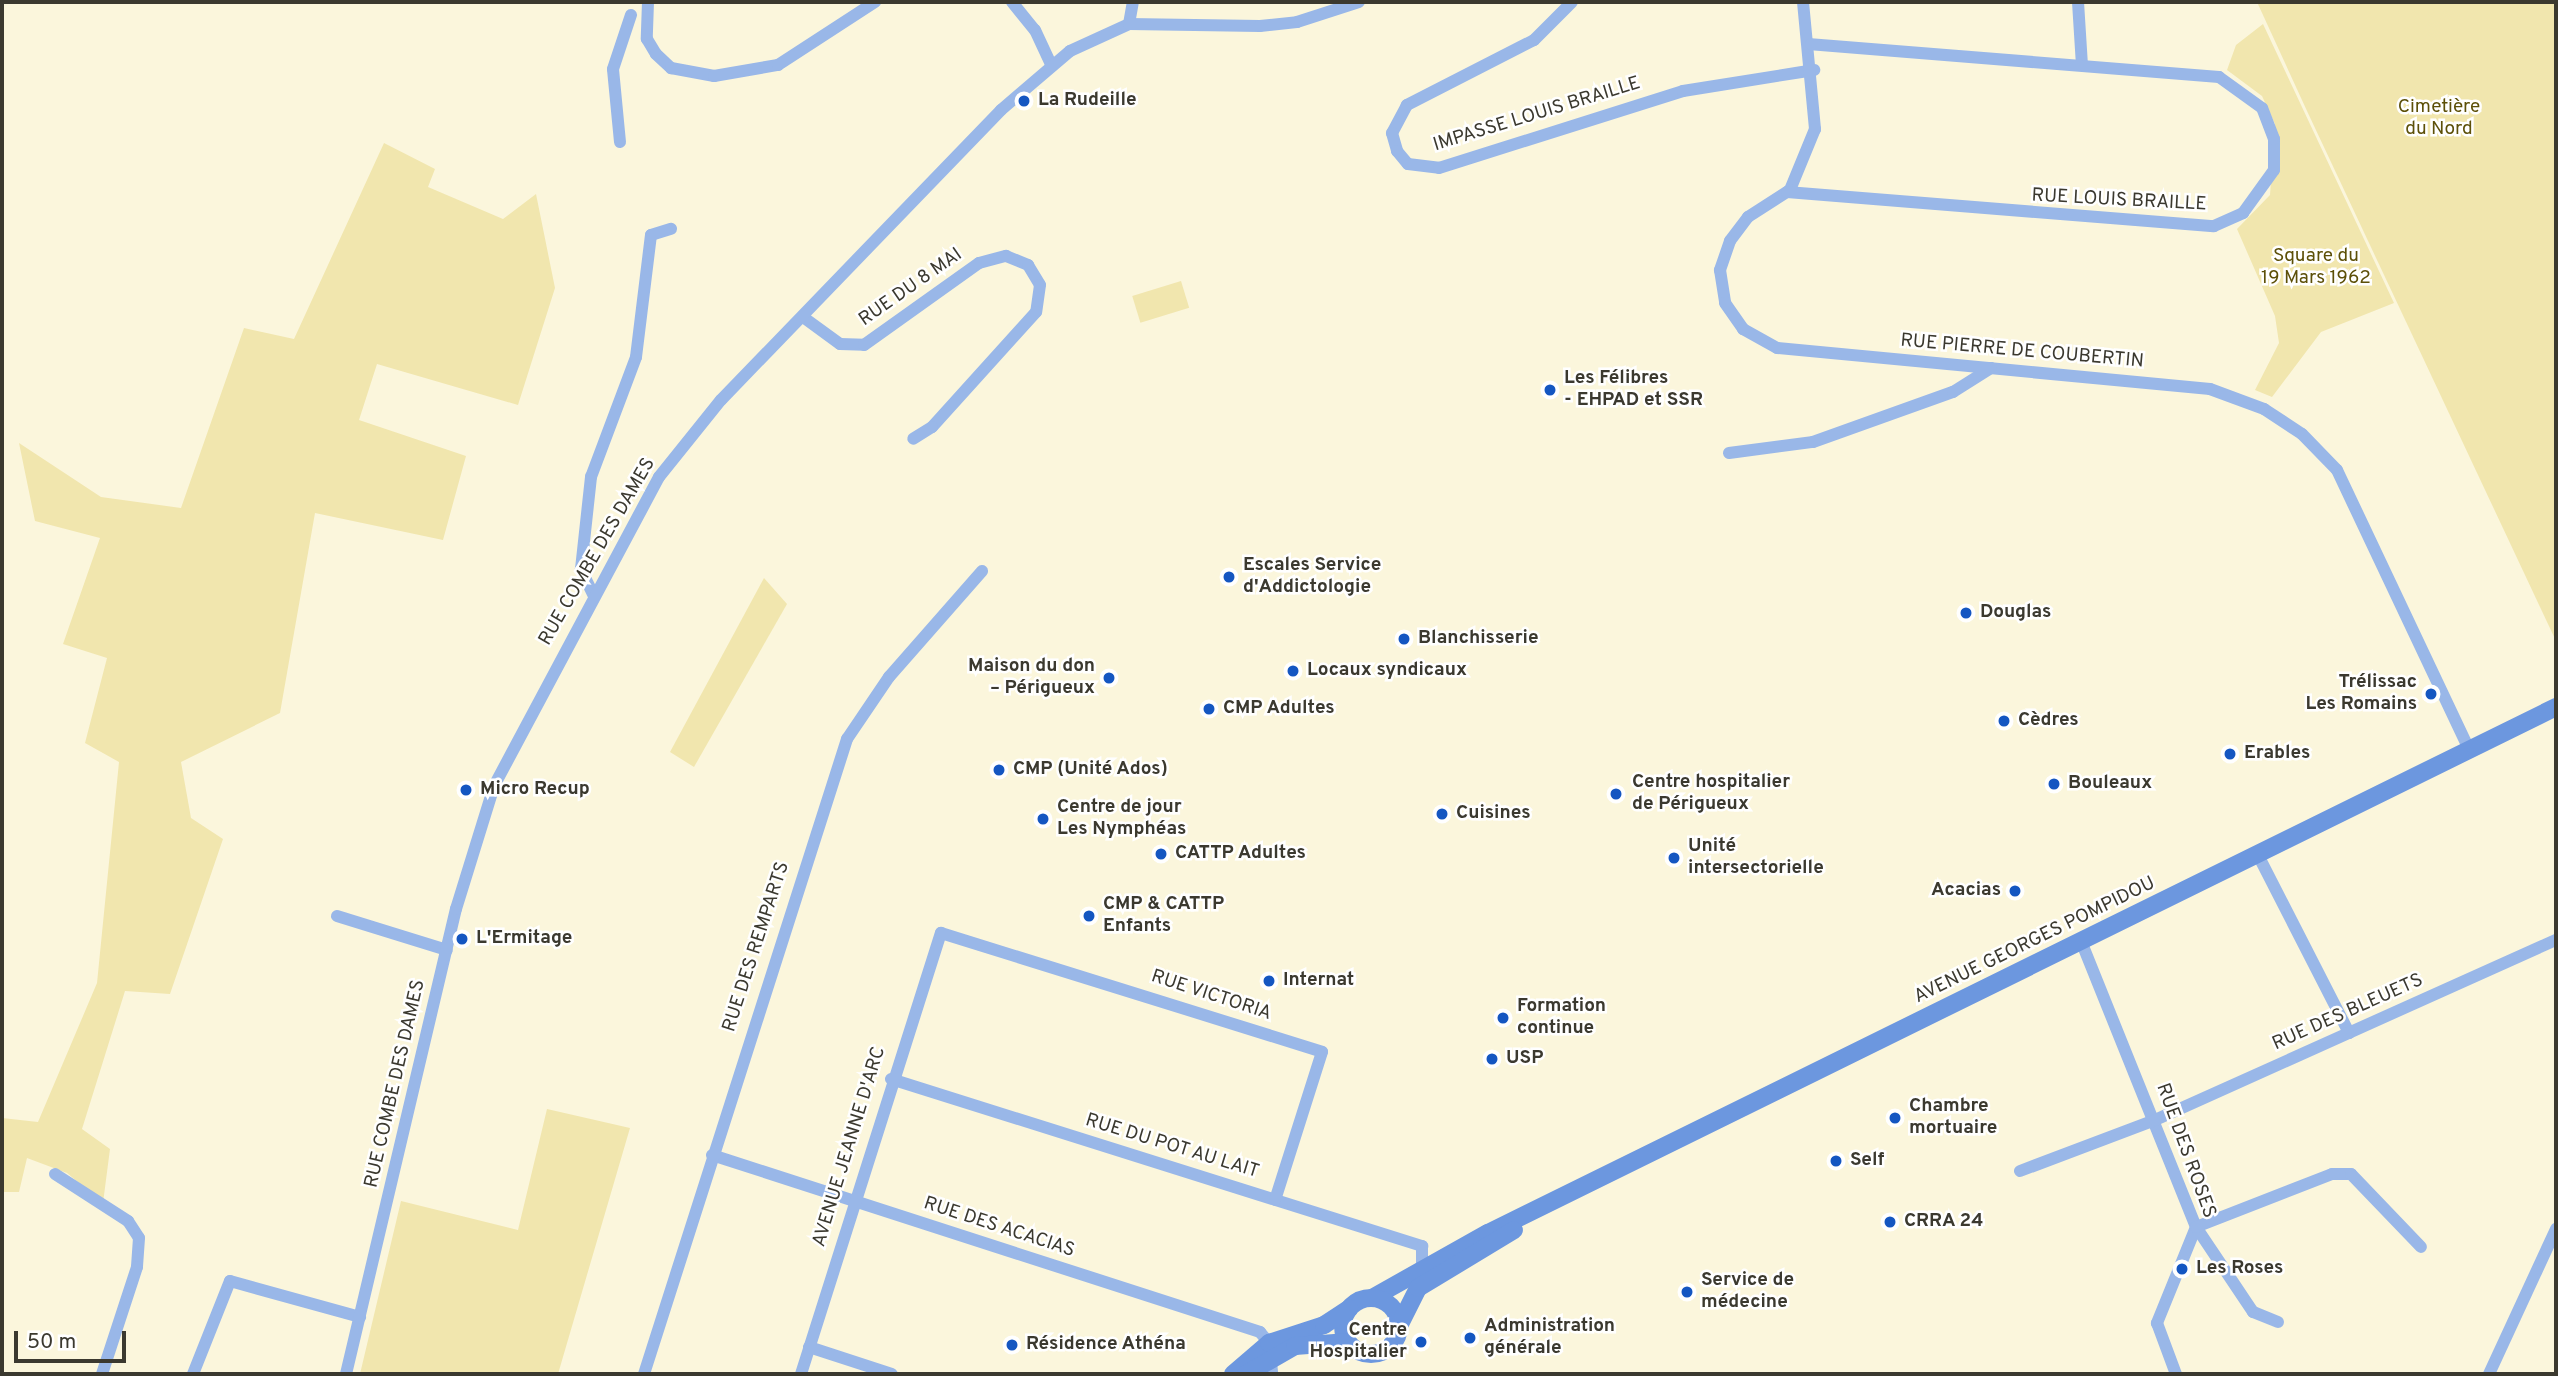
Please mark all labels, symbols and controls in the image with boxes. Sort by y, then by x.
street label: IMPASSE LOUIS BRAILLE [1431,73,1643,157]
place label: La Rudeille [1038,90,1136,112]
marker: La Rudeille [1016,93,1032,109]
park label: Cimetière du Nord [2398,97,2480,141]
street label: RUE LOUIS BRAILLE [2031,185,2207,217]
street label: RUE DU 8 MAI [855,244,967,332]
park label: Square du 19 Mars 1962 [2261,246,2371,290]
street label: RUE PIERRE DE COUBERTIN [1899,330,2145,374]
place label: Les Félibres - EHPAD et SSR [1564,368,1703,412]
marker: Les Félibres - EHPAD et SSR [1542,382,1558,398]
street label: RUE COMBE DES DAMES [535,454,661,650]
place label: Escales Service d'Addictologie [1243,555,1381,599]
marker: Escales Service d'Addictologie [1221,569,1237,585]
place label: Douglas [1980,602,2051,624]
marker: Douglas [1958,605,1974,621]
place label: Blanchisserie [1418,628,1539,650]
marker: Blanchisserie [1396,631,1412,647]
place label: Maison du don – Périgueux [968,656,1095,700]
place label: Locaux syndicaux [1307,660,1467,682]
marker: Locaux syndicaux [1285,663,1301,679]
marker: Maison du don – Périgueux [1101,670,1117,686]
place label: Trélissac Les Romains [2305,672,2417,716]
marker: Trélissac Les Romains [2423,686,2439,702]
place label: CMP Adultes [1223,698,1335,720]
marker: CMP Adultes [1201,701,1217,717]
place label: Cèdres [2018,710,2079,732]
marker: Cèdres [1996,713,2012,729]
place label: Erables [2244,743,2310,765]
marker: Erables [2222,746,2238,762]
place label: CMP (Unité Ados) [1013,759,1169,781]
marker: CMP (Unité Ados) [991,762,1007,778]
place label: Centre hospitalier de Périgueux [1632,772,1790,816]
place label: Bouleaux [2068,773,2152,795]
marker: Bouleaux [2046,776,2062,792]
place label: Micro Recup [480,779,590,801]
marker: Micro Recup [458,782,474,798]
marker: Centre hospitalier de Périgueux [1606,784,1626,804]
place label: Centre de jour Les Nymphéas [1057,797,1186,841]
place label: Cuisines [1456,803,1531,825]
marker: Cuisines [1434,806,1450,822]
marker: Centre de jour Les Nymphéas [1035,811,1051,827]
place label: Unité intersectorielle [1688,836,1824,880]
place label: CATTP Adultes [1175,843,1307,865]
marker: CATTP Adultes [1153,846,1169,862]
marker: Unité intersectorielle [1666,850,1682,866]
street label: RUE DES REMPARTS [719,859,795,1035]
street label: AVENUE GEORGES POMPIDOU [1911,873,2159,1009]
place label: Acacias [1931,880,2001,902]
marker: Acacias [2007,883,2023,899]
place label: CMP & CATTP Enfants [1103,894,1224,938]
marker: CMP & CATTP Enfants [1081,908,1097,924]
place label: L'Ermitage [476,928,572,950]
marker: L'Ermitage [454,931,470,947]
street label: RUE VICTORIA [1148,966,1274,1026]
place label: Internat [1283,970,1354,992]
street label: RUE DES BLEUETS [2269,970,2427,1056]
marker: Internat [1261,973,1277,989]
street label: RUE COMBE DES DAMES [361,978,431,1190]
place label: Formation continue [1517,996,1606,1040]
marker: Formation continue [1495,1010,1511,1026]
street label: AVENUE JEANNE D'ARC [809,1044,891,1250]
place label: USP [1506,1048,1543,1070]
marker: USP [1484,1051,1500,1067]
street label: RUE DES ROSES [2150,1081,2220,1221]
place label: Chambre mortuaire [1909,1096,1997,1140]
street label: RUE DU POT AU LAIT [1082,1109,1262,1185]
marker: Chambre mortuaire [1887,1110,1903,1126]
place label: Self [1850,1150,1884,1172]
marker: Self [1828,1153,1844,1169]
street label: RUE DES ACACIAS [920,1193,1078,1263]
place label: CRRA 24 [1904,1211,1984,1233]
marker: CRRA 24 [1882,1214,1898,1230]
place label: Les Roses [2196,1258,2283,1280]
marker: Les Roses [2174,1261,2190,1277]
place label: Service de médecine [1701,1270,1794,1314]
marker: Service de médecine [1679,1284,1695,1300]
scale bar [18,1316,130,1360]
place label: Administration générale [1484,1316,1615,1360]
place label: Centre Hospitalier [1310,1320,1407,1364]
text: 50 m [27,1329,76,1356]
marker: Administration générale [1462,1330,1478,1346]
place label: Résidence Athéna [1026,1334,1187,1356]
marker: Centre Hospitalier [1413,1334,1429,1350]
marker: Résidence Athéna [1004,1337,1020,1353]

